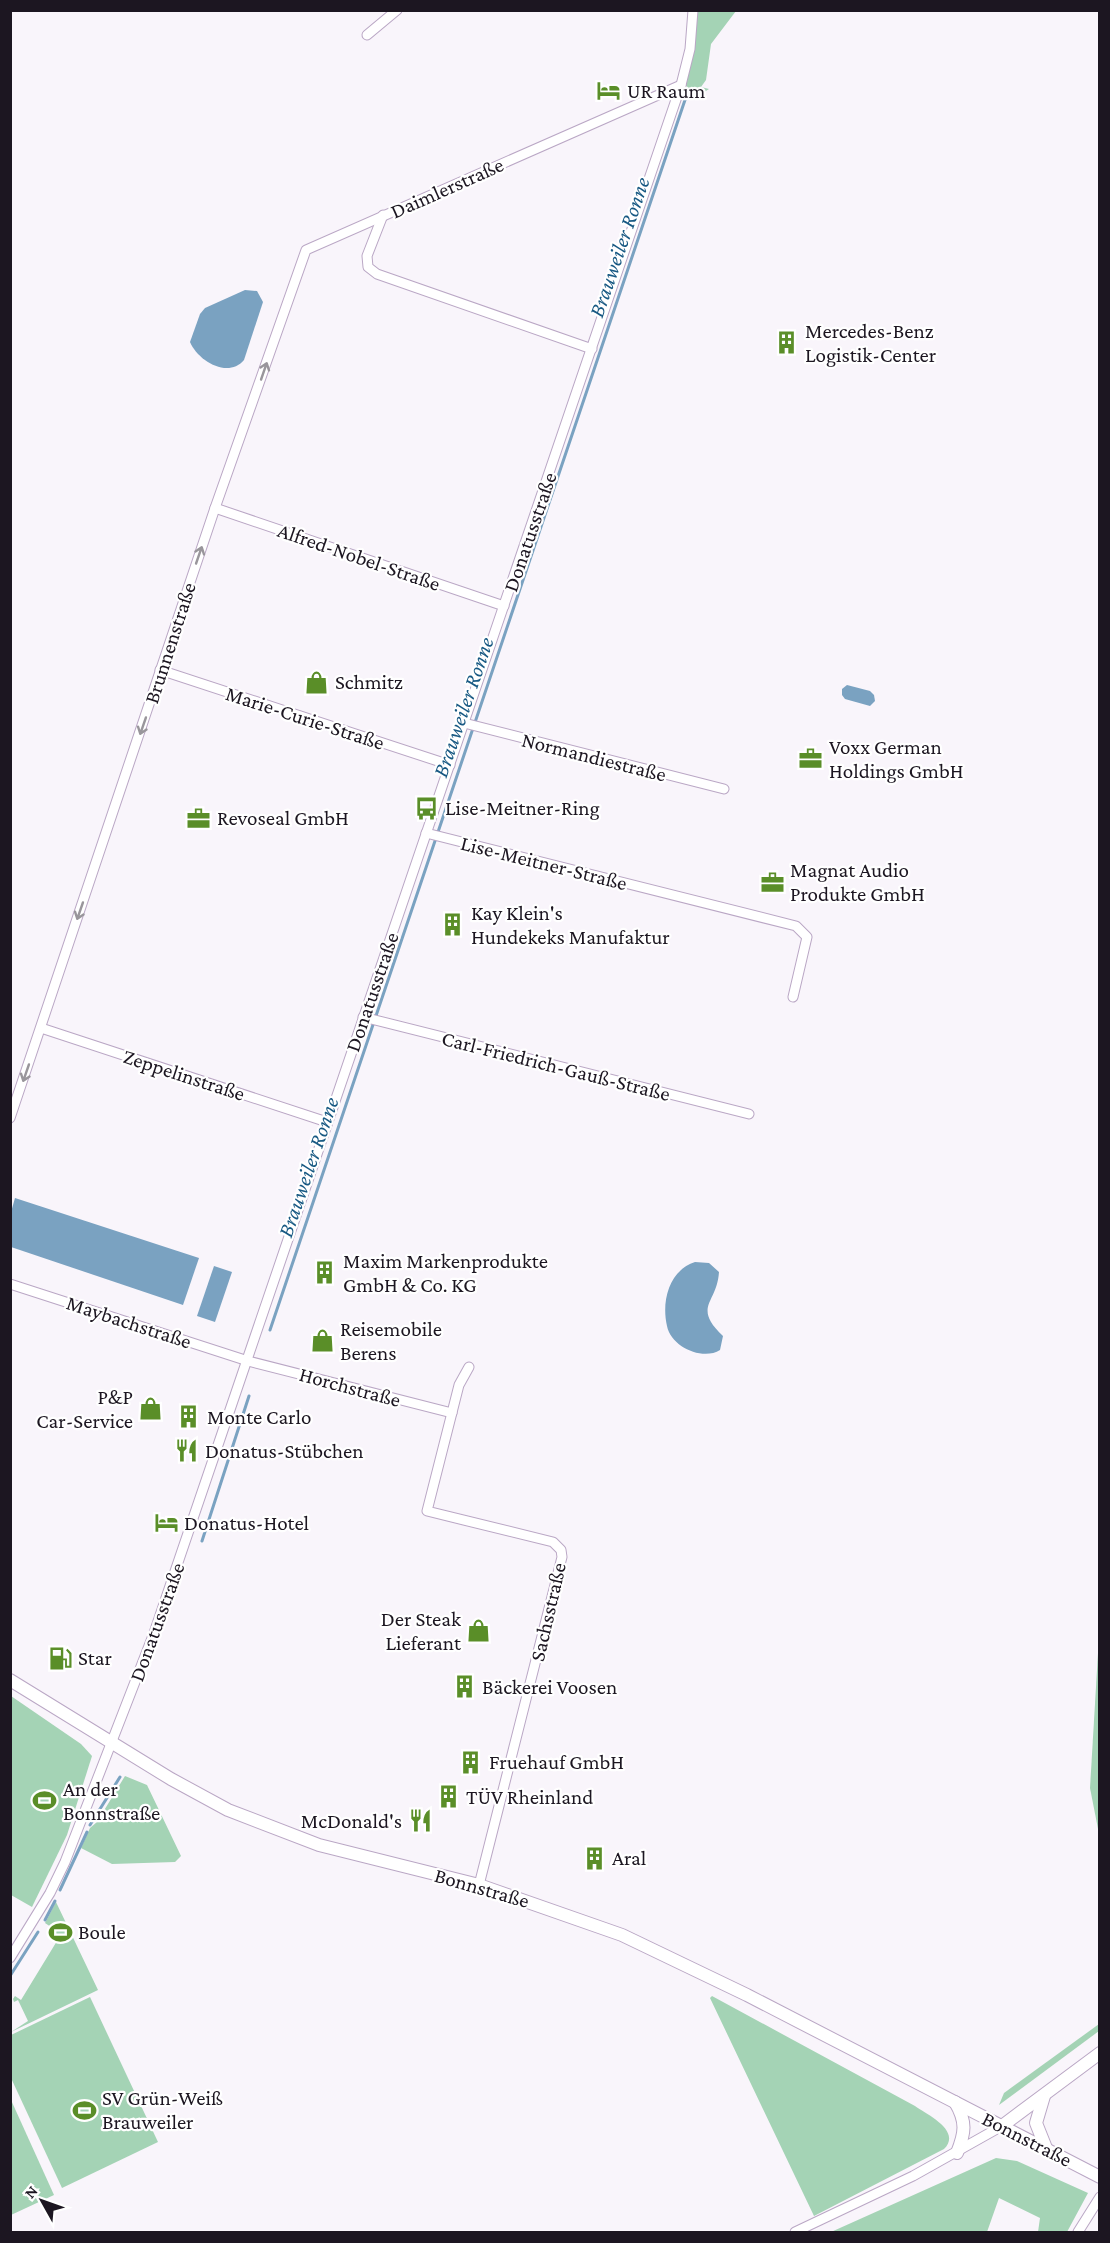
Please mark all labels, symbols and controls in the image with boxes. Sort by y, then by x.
hotel icon: UR Raum [596,78,622,104]
place label: UR Raum [627,79,706,103]
street label: Daimlerstraße [387,152,507,224]
water label: Brauweiler Ronne [583,173,655,320]
place label: Mercedes-Benz Logistik-Center [805,319,937,367]
building icon: Mercedes-Benz Logistik-Center [774,330,800,356]
one-way arrow [260,362,271,381]
street label: Donatusstraße [498,469,562,595]
street label: Alfred-Nobel-Straße [275,518,443,596]
one-way arrow [194,546,205,565]
street label: Brunnenstraße [139,579,201,707]
water label: Brauweiler Ronne [427,633,499,780]
shop icon: Schmitz [304,669,330,695]
place label: Schmitz [335,670,403,694]
street label: Marie-Curie-Straße [223,681,387,755]
one-way arrow [136,716,147,735]
street label: Normandiestraße [519,727,669,787]
place label: Voxx German Holdings GmbH [829,735,964,783]
office icon: Voxx German Holdings GmbH [798,746,824,772]
bus stop icon: Lise-Meitner-Ring [414,795,440,821]
place label: Lise-Meitner-Ring [445,796,600,820]
office icon: Revoseal GmbH [186,805,212,831]
place label: Revoseal GmbH [217,806,349,830]
street label: Lise-Meitner-Straße [458,831,630,895]
place label: Magnat Audio Produkte GmbH [790,858,925,906]
office icon: Magnat Audio Produkte GmbH [759,869,785,895]
one-way arrow [74,901,85,920]
place label: Kay Klein's Hundekeks Manufaktur [471,901,670,949]
building icon: Kay Klein's Hundekeks Manufaktur [440,912,466,938]
street label: Donatusstraße [340,929,404,1055]
street label: Carl-Friedrich-Gauß-Straße [439,1026,673,1106]
street label: Zeppelinstraße [120,1044,248,1106]
one-way arrow [19,1063,30,1082]
water label: Brauweiler Ronne [272,1093,344,1240]
place label: Maxim Markenprodukte GmbH & Co. KG [343,1249,548,1297]
building icon: Maxim Markenprodukte GmbH & Co. KG [312,1260,338,1286]
street label: Maybachstraße [64,1291,194,1353]
place label: Reisemobile Berens [340,1317,442,1365]
shop icon: Reisemobile Berens [309,1328,335,1354]
street label: Horchstraße [297,1362,403,1412]
place label: P&P Car-Service [36,1385,133,1433]
shop icon: P&P Car-Service [138,1396,164,1422]
building icon: Monte Carlo [176,1404,202,1430]
place label: Monte Carlo [207,1405,311,1429]
restaurant icon: Donatus-Stübchen [174,1438,200,1464]
place label: Donatus-Stübchen [205,1439,363,1463]
hotel icon: Donatus-Hotel [153,1510,179,1536]
place label: Donatus-Hotel [184,1511,309,1535]
street label: Donatusstraße [124,1559,190,1685]
street label: Sachsstraße [525,1560,571,1664]
place label: Der Steak Lieferant [381,1607,462,1655]
shop icon: Der Steak Lieferant [466,1618,492,1644]
fuel station icon: Star [47,1645,73,1671]
place label: Star [78,1646,112,1670]
building icon: Bäckerei Voosen [451,1674,477,1700]
place label: Bäckerei Voosen [482,1675,617,1699]
building icon: Fruehauf GmbH [458,1749,484,1775]
place label: Fruehauf GmbH [489,1750,624,1774]
place label: An der Bonnstraße [63,1777,160,1825]
building icon: TÜV Rheinland [435,1784,461,1810]
place label: TÜV Rheinland [466,1785,593,1809]
sports icon: An der Bonnstraße [32,1788,58,1814]
restaurant icon: McDonald's [407,1808,433,1834]
place label: McDonald's [301,1809,402,1833]
building icon: Aral [581,1845,607,1871]
place label: Aral [612,1846,646,1870]
street label: Bonnstraße [432,1863,532,1913]
sports icon: Boule [47,1919,73,1945]
place label: Boule [78,1920,126,1944]
place label: SV Grün-Weiß Brauweiler [102,2086,223,2134]
sports icon: SV Grün-Weiß Brauweiler [71,2097,97,2123]
street label: Bonnstraße [978,2106,1076,2172]
north arrow [12,2171,72,2231]
text: N [21,2182,41,2201]

